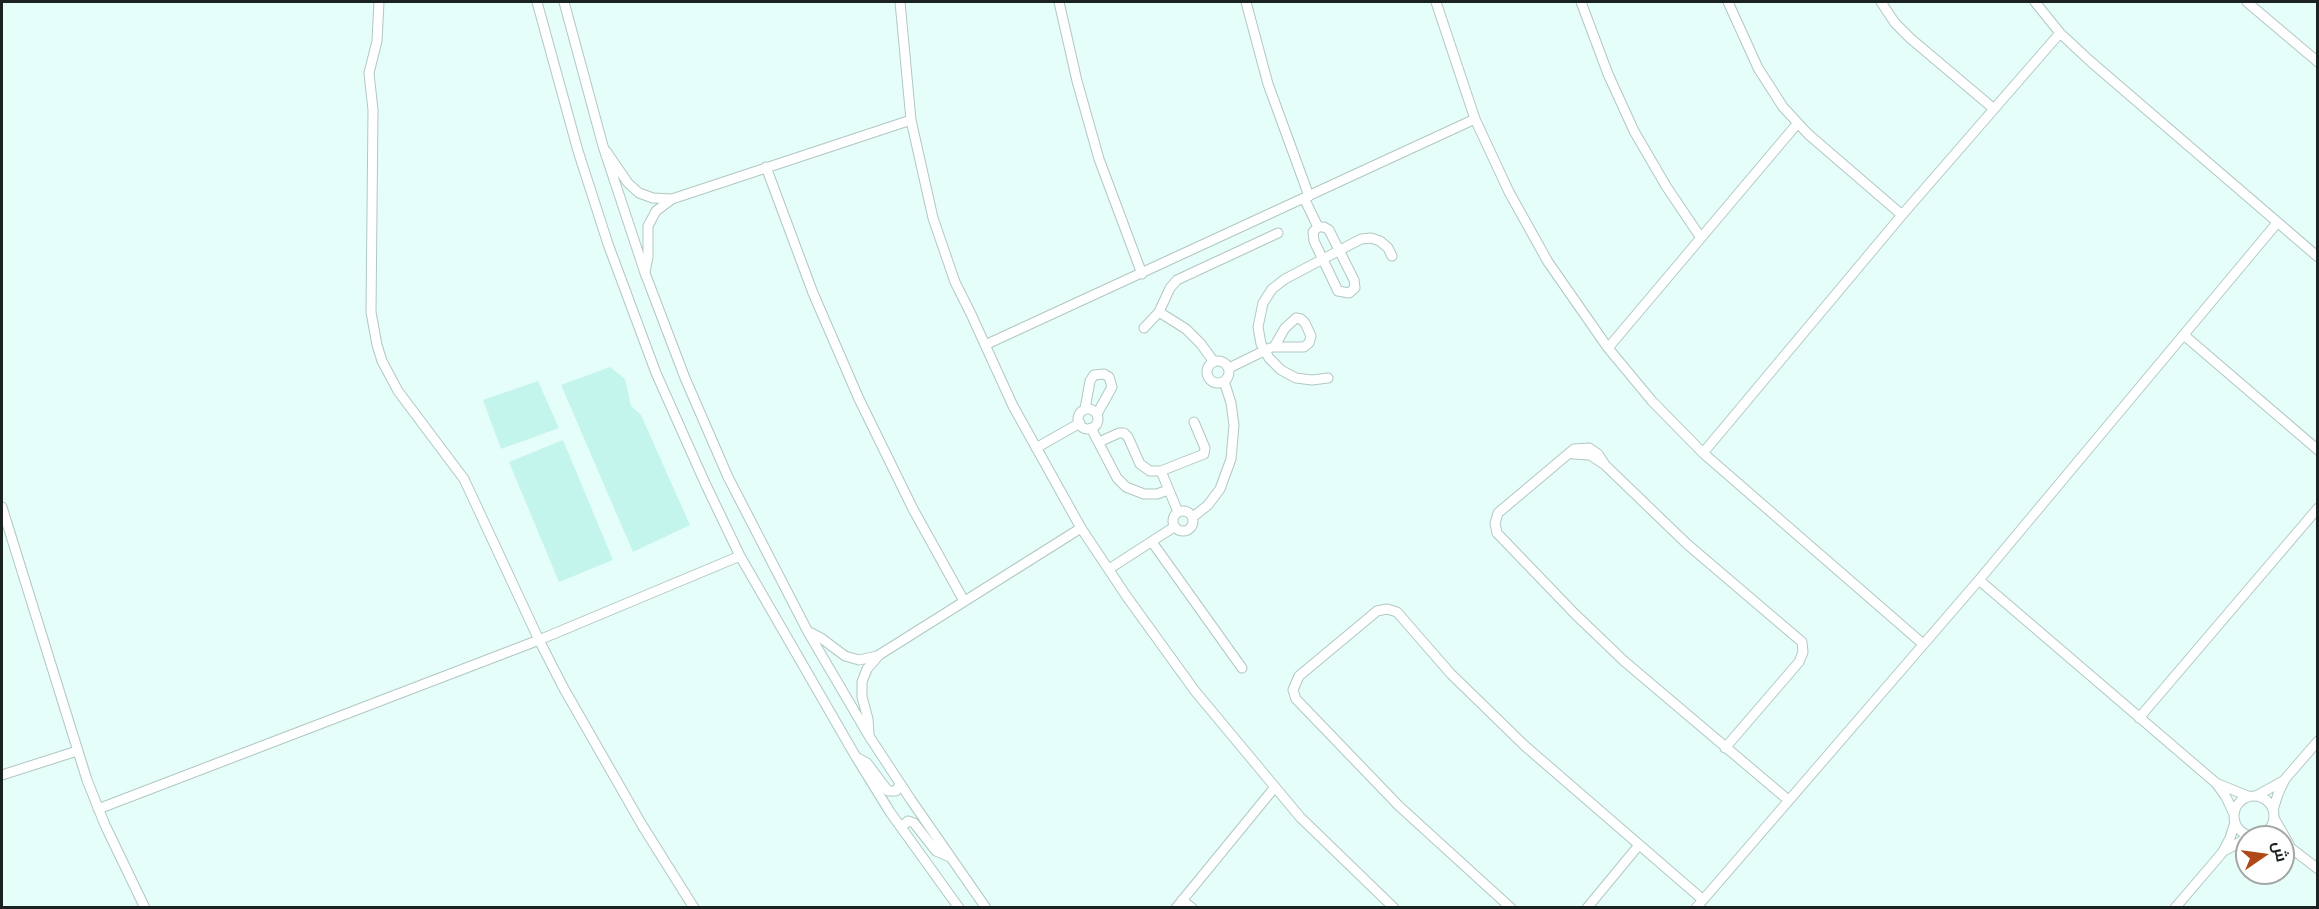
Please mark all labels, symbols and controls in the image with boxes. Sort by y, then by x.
north arrow [2235,825,2295,885]
text: ش [2268,839,2294,864]

